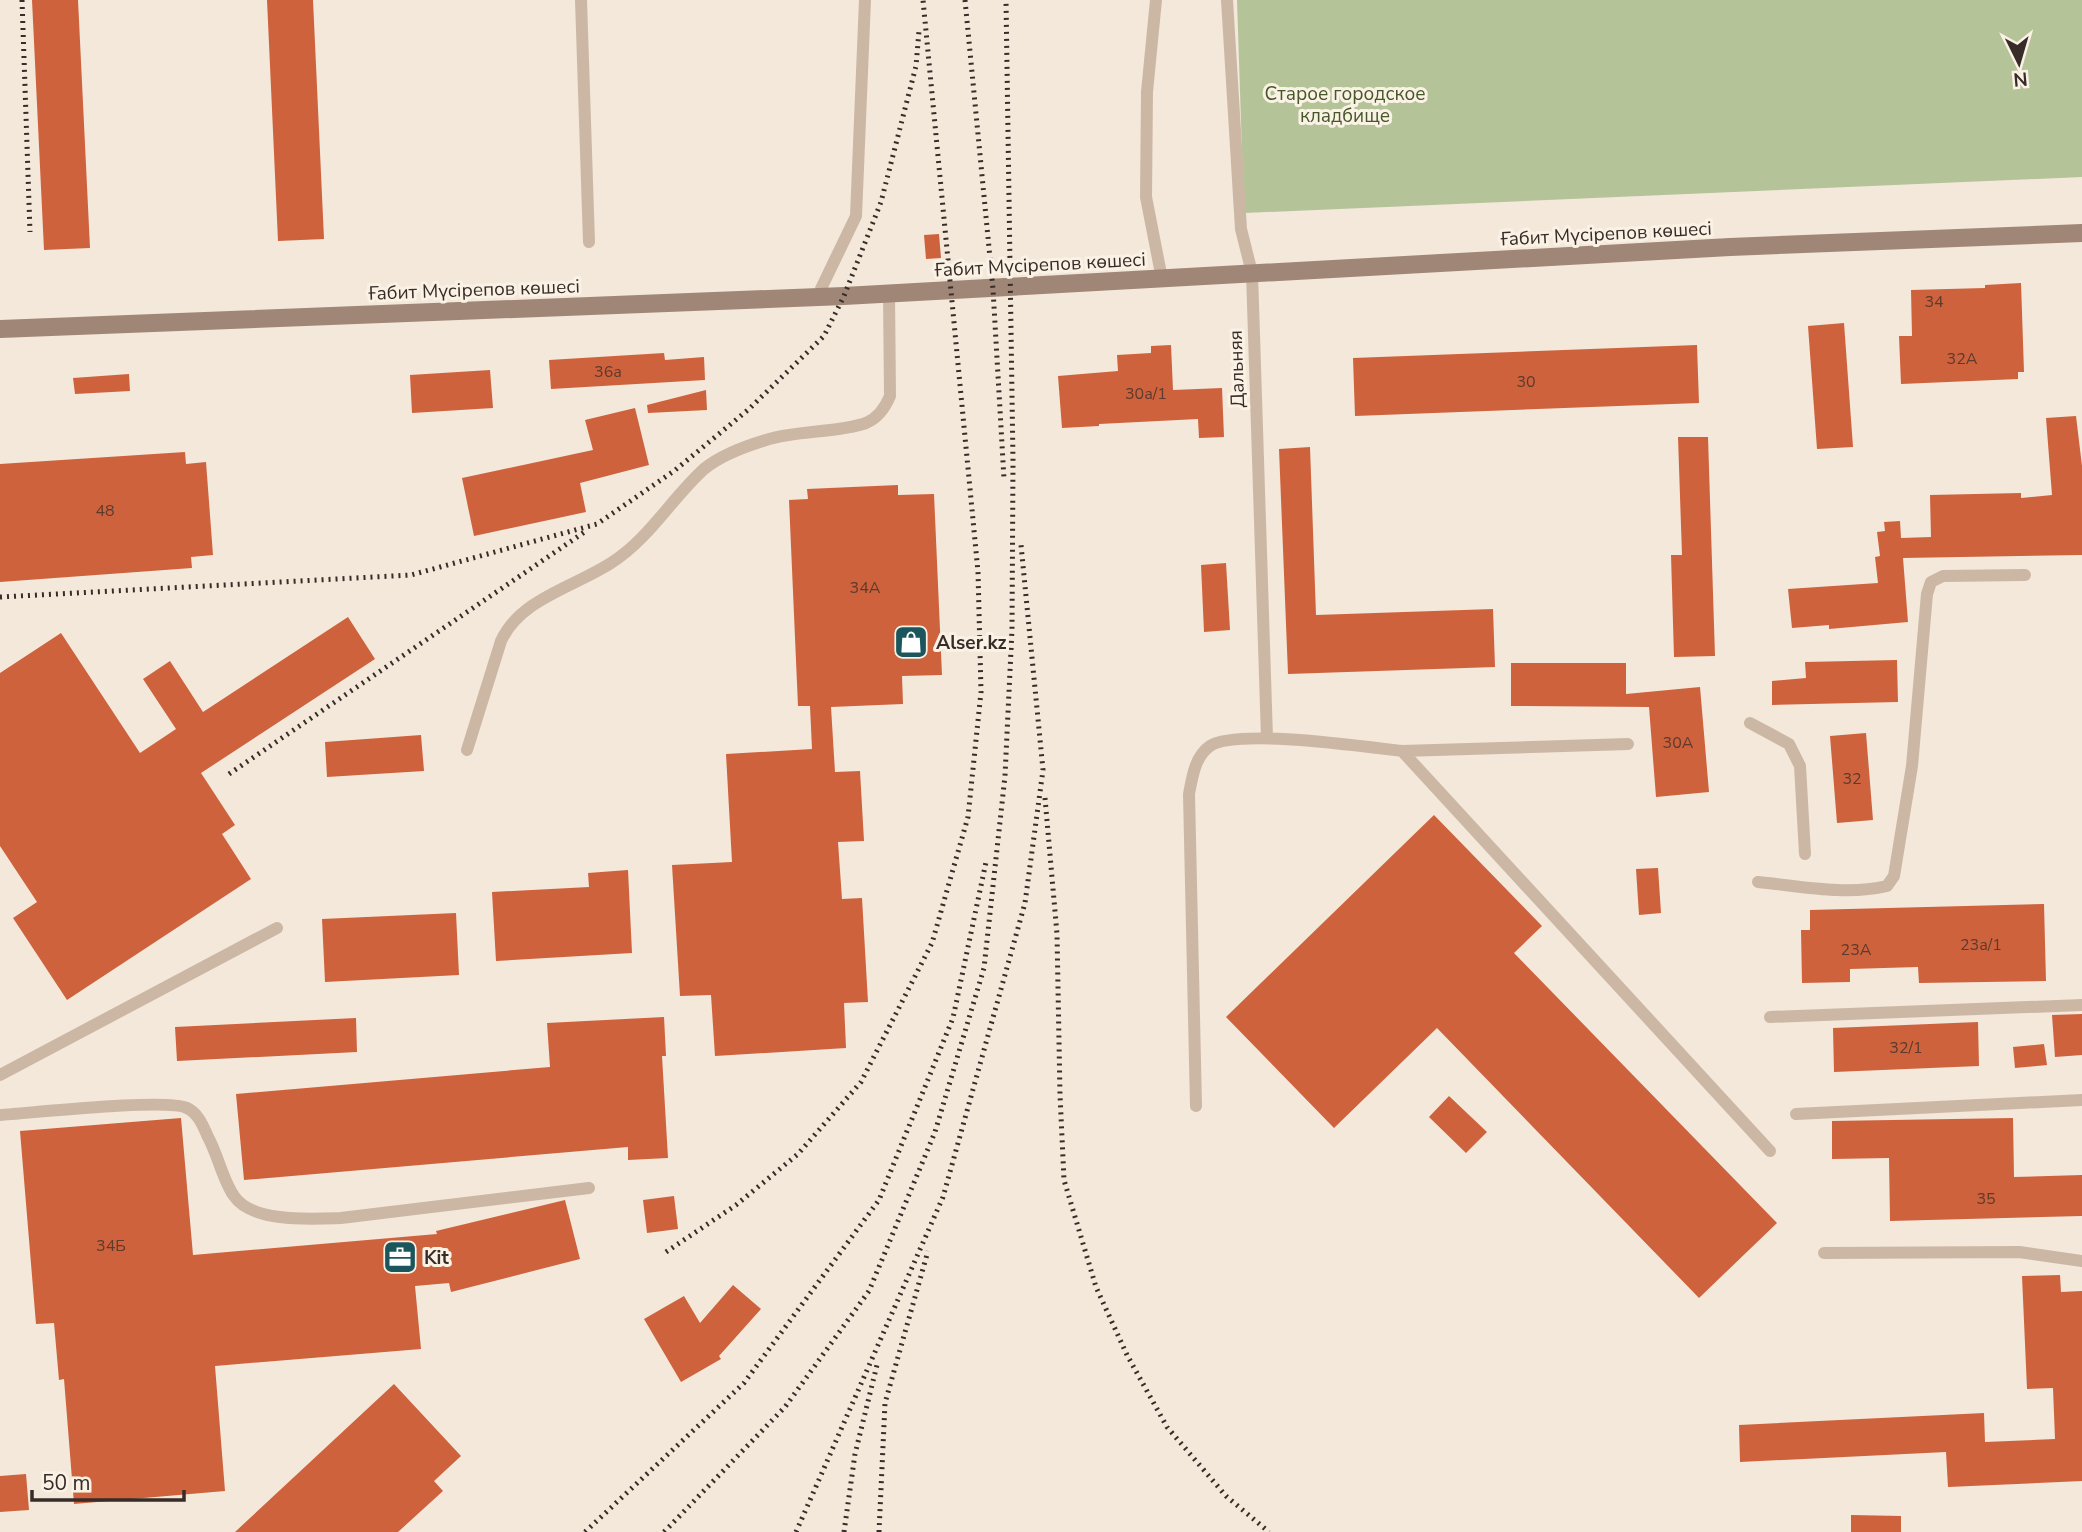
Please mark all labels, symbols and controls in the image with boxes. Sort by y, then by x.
north arrow [1984,28,2054,98]
text: N [2012,65,2029,93]
park label: Старое городское кладбище [1265,81,1426,129]
street label: Ғабит Мүсірепов көшесі [1500,215,1713,253]
street label: Ғабит Мүсірепов көшесі [934,246,1147,284]
street label: Ғабит Мүсірепов көшесі [368,273,580,307]
house number: 34 [1924,291,1944,313]
street label: Дальняя [1223,330,1251,408]
house number: 32А [1947,348,1978,370]
house number: 36а [594,361,622,383]
house number: 30 [1516,371,1536,393]
house number: 30а/1 [1125,383,1167,405]
house number: 48 [95,500,115,522]
house number: 34А [850,577,881,599]
shop icon: Alser.kz [892,623,930,661]
place label: Alser.kz [936,630,1007,656]
house number: 30А [1663,732,1694,754]
house number: 32 [1842,768,1862,790]
house number: 23а/1 [1960,934,2002,956]
house number: 23А [1841,939,1872,961]
house number: 32/1 [1889,1037,1923,1059]
house number: 35 [1976,1188,1996,1210]
house number: 34Б [96,1235,126,1257]
office icon: Kit [381,1238,419,1276]
place label: Kit [424,1245,449,1271]
scale bar [32,1458,184,1502]
text: 50 m [42,1469,91,1497]

